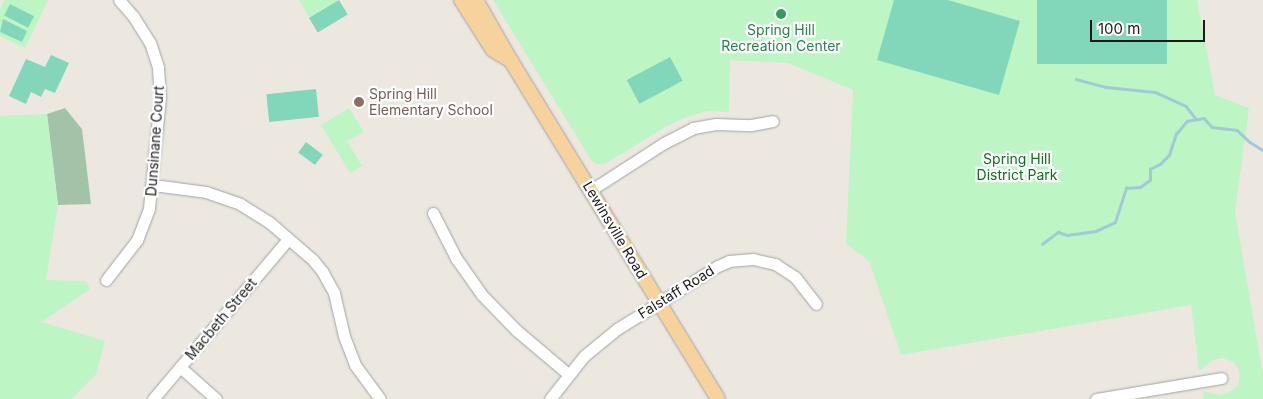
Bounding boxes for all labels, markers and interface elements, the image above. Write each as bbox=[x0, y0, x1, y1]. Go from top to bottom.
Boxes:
marker: Spring Hill Recreation Center bbox=[775, 8, 787, 20]
scale bar bbox=[1093, 10, 1208, 42]
text: 100 m bbox=[1098, 19, 1140, 38]
place label: Spring Hill Recreation Center bbox=[721, 22, 841, 54]
street label: Dunsinane Court bbox=[143, 85, 167, 197]
place label: Spring Hill Elementary School bbox=[369, 86, 493, 118]
marker: Spring Hill Elementary School bbox=[353, 96, 365, 108]
park label: Spring Hill District Park bbox=[977, 151, 1057, 184]
street label: Lewinsville Road bbox=[579, 178, 651, 282]
street label: Falstaff Road bbox=[635, 262, 717, 322]
street label: Macbeth Street bbox=[182, 275, 260, 363]

